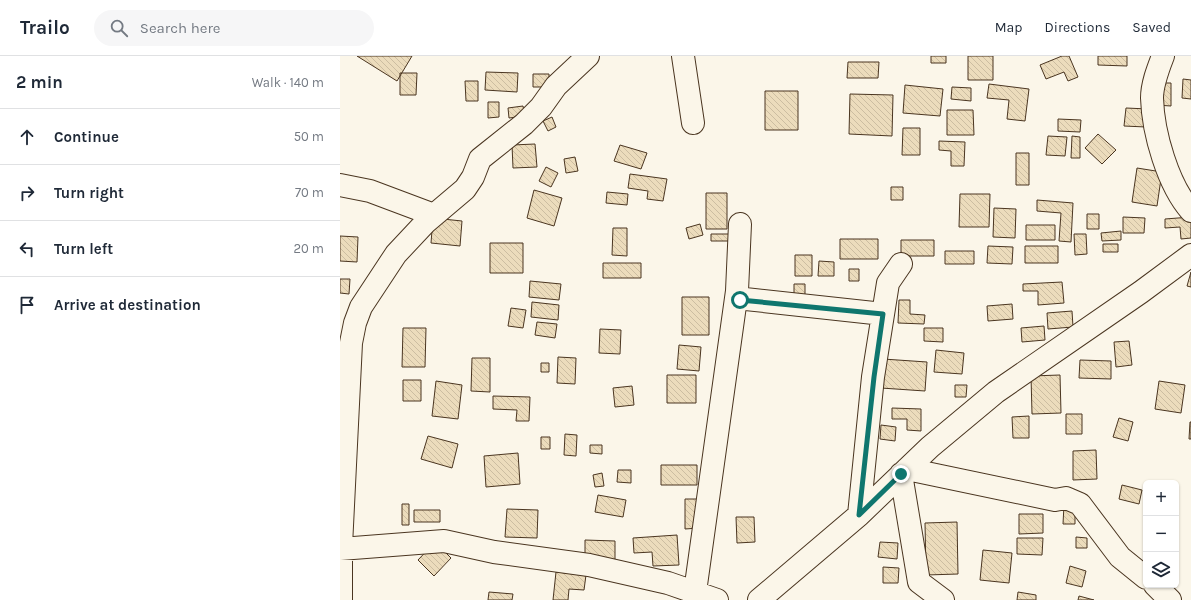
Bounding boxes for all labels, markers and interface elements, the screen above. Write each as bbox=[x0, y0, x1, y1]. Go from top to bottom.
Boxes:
search box bbox=[94, 10, 374, 46]
text: Trailo bbox=[20, 17, 70, 39]
icon: search bbox=[108, 17, 130, 39]
text: Search here bbox=[140, 19, 221, 37]
text: Map bbox=[995, 19, 1023, 36]
text: Directions bbox=[1045, 19, 1110, 36]
text: Saved bbox=[1132, 19, 1171, 36]
text: 2 min bbox=[16, 72, 63, 92]
text: Walk · 140 m bbox=[252, 75, 324, 90]
icon: ahead bbox=[16, 126, 38, 148]
text: Continue bbox=[54, 128, 119, 146]
text: 50 m bbox=[294, 129, 324, 144]
icon: right bbox=[16, 182, 38, 204]
text: Turn right bbox=[54, 184, 124, 202]
text: 70 m bbox=[295, 185, 324, 200]
icon: left bbox=[16, 238, 38, 260]
text: Turn left bbox=[54, 240, 113, 258]
text: 20 m bbox=[294, 241, 324, 256]
route start bbox=[731, 291, 749, 309]
icon: arrive bbox=[16, 294, 38, 316]
text: Arrive at destination bbox=[54, 296, 201, 314]
route end bbox=[892, 465, 910, 483]
map controls bbox=[1143, 480, 1179, 588]
button: + bbox=[1143, 480, 1179, 516]
button: − bbox=[1143, 516, 1179, 552]
button: layers bbox=[1143, 552, 1179, 588]

